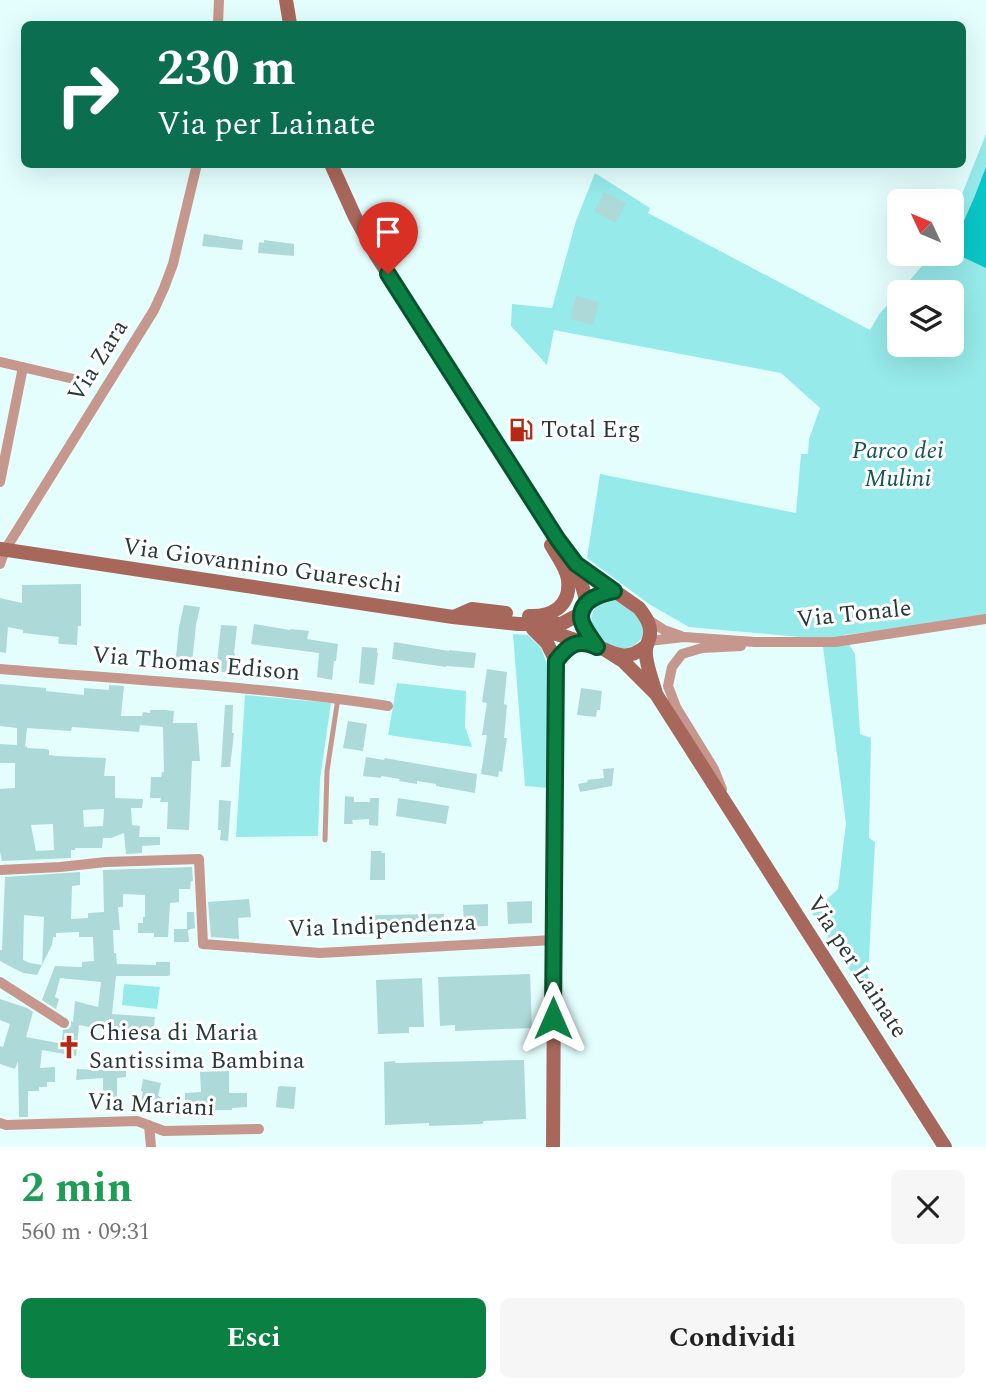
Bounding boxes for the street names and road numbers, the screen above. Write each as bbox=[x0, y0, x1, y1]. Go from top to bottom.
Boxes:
street label: Via Zara bbox=[58, 312, 138, 409]
street label: Via Giovannino Guareschi bbox=[120, 529, 404, 603]
street label: Via Tonale bbox=[795, 590, 913, 638]
street label: Via Thomas Edison bbox=[91, 637, 302, 691]
street label: Via per Lainate bbox=[797, 888, 917, 1046]
street label: Via Indipendenza bbox=[287, 905, 477, 947]
street label: Via Mariani bbox=[86, 1084, 216, 1126]

